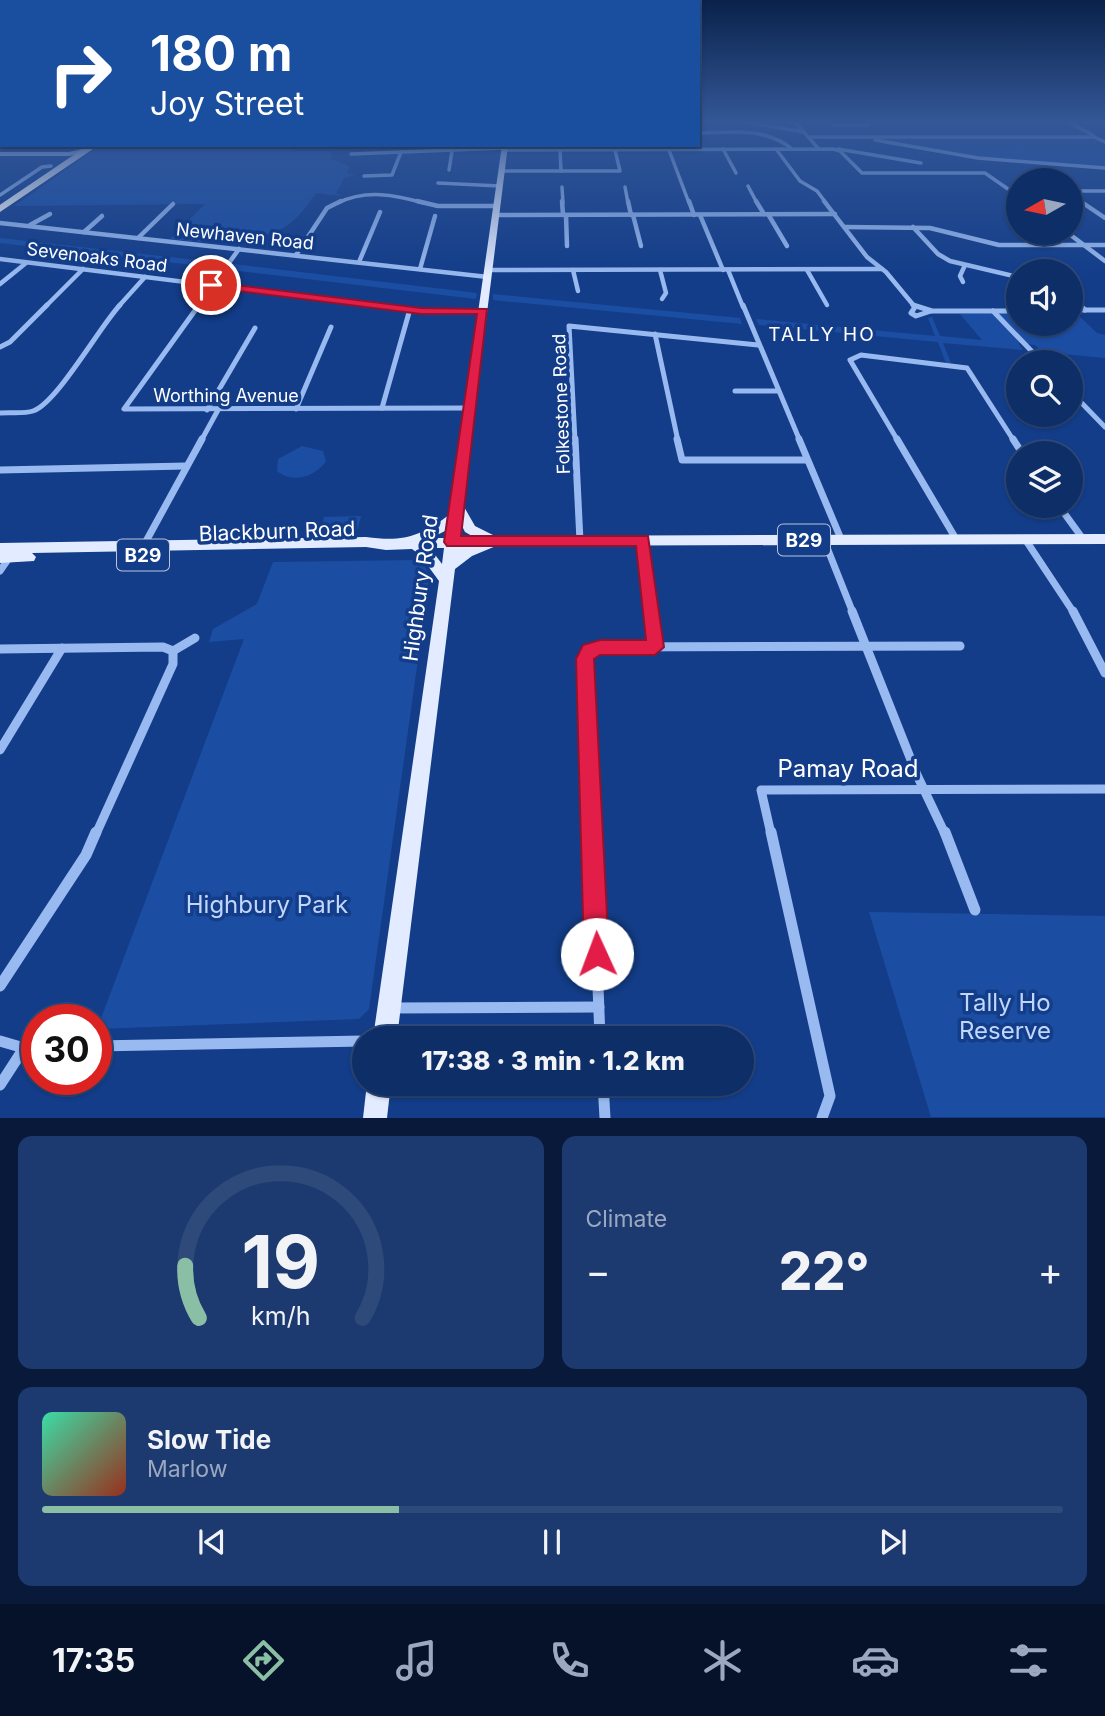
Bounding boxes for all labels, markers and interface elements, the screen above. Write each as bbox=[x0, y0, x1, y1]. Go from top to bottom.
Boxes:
text: 180 m bbox=[150, 24, 292, 83]
icon: right bbox=[35, 28, 126, 119]
text: Joy Street bbox=[150, 84, 304, 123]
north arrow bbox=[1006, 168, 1083, 245]
map controls bbox=[1006, 168, 1083, 518]
street label: Newhaven Road bbox=[175, 218, 315, 254]
street label: Sevenoaks Road bbox=[25, 238, 169, 276]
pin bbox=[181, 255, 241, 315]
button: sound bbox=[1006, 259, 1083, 336]
icon: arrive bbox=[192, 266, 230, 304]
district label: TALLY HO bbox=[768, 323, 876, 346]
street label: Folkestone Road bbox=[548, 333, 574, 475]
button: search bbox=[1006, 350, 1083, 427]
street label: Worthing Avenue bbox=[153, 385, 299, 406]
button: layers bbox=[1006, 441, 1083, 518]
street label: Highbury Road bbox=[397, 513, 443, 663]
street label: Blackburn Road bbox=[198, 516, 356, 546]
road number: B29 bbox=[778, 524, 830, 555]
road number: B29 bbox=[117, 540, 169, 570]
street label: Pamay Road bbox=[777, 754, 919, 783]
park label: Highbury Park bbox=[186, 890, 348, 919]
position arrow bbox=[560, 917, 634, 991]
park label: Tally Ho Reserve bbox=[959, 988, 1051, 1045]
speed limit sign: 30 bbox=[21, 1004, 112, 1095]
text: 17:38 · 3 min · 1.2 km bbox=[421, 1045, 685, 1076]
text: Climate bbox=[586, 1205, 667, 1233]
text: 19 bbox=[241, 1218, 320, 1307]
text: 22° bbox=[779, 1240, 869, 1303]
text: − bbox=[586, 1248, 611, 1294]
text: + bbox=[1038, 1248, 1063, 1294]
text: km/h bbox=[251, 1301, 310, 1331]
text: Slow Tide bbox=[147, 1424, 271, 1455]
text: Marlow bbox=[147, 1455, 227, 1483]
icon: previous bbox=[193, 1523, 231, 1561]
icon: pause bbox=[533, 1523, 571, 1561]
icon: next bbox=[874, 1523, 912, 1561]
icon: directions bbox=[239, 1636, 288, 1685]
icon: music bbox=[392, 1636, 441, 1685]
icon: phone bbox=[545, 1636, 594, 1685]
icon: climate bbox=[698, 1636, 747, 1685]
icon: car bbox=[851, 1636, 900, 1685]
icon: filters bbox=[1004, 1636, 1053, 1685]
text: 17:35 bbox=[52, 1641, 135, 1680]

